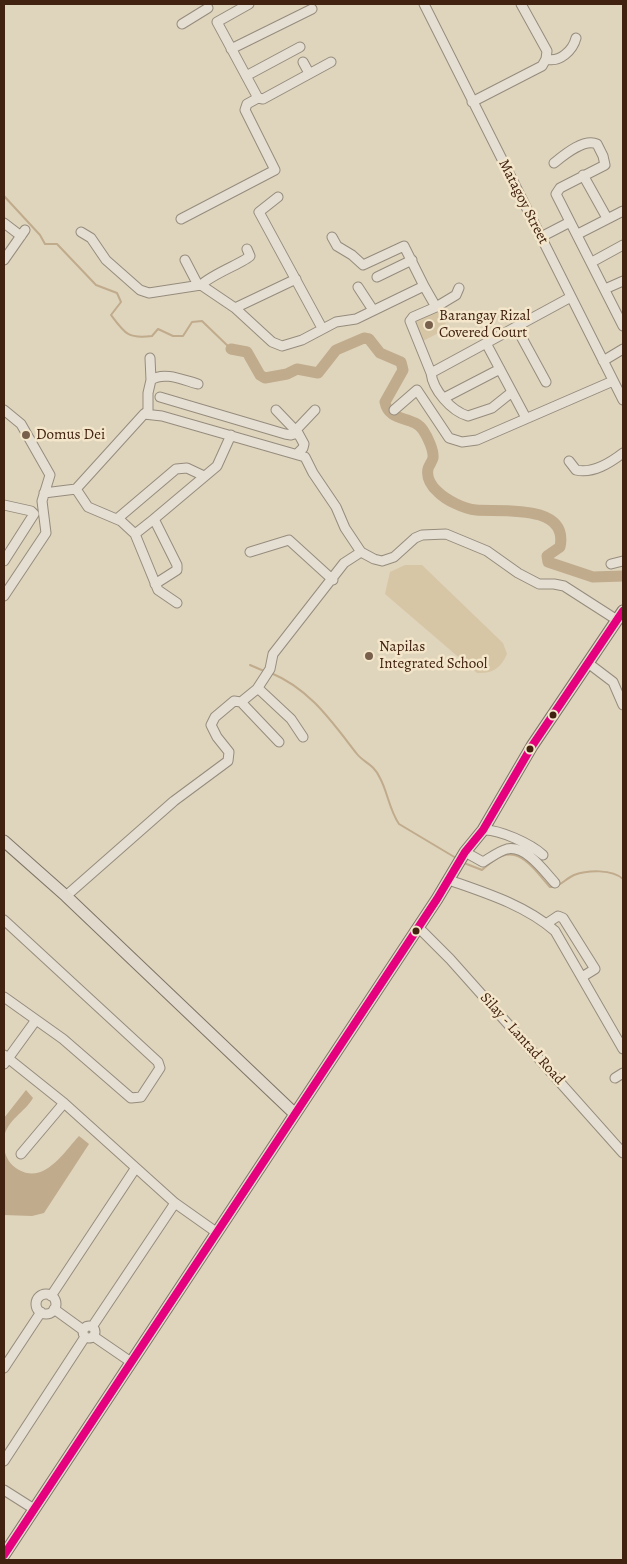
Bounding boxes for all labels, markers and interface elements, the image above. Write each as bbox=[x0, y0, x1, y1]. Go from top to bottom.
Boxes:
street label: Matagoy Street bbox=[494, 157, 552, 247]
place label: Barangay Rizal Covered Court bbox=[439, 307, 530, 342]
marker: Barangay Rizal Covered Court bbox=[423, 319, 435, 331]
place label: Domus Dei bbox=[36, 426, 105, 444]
marker: Domus Dei bbox=[20, 429, 32, 441]
place label: Napilas Integrated School bbox=[379, 638, 487, 673]
marker: Napilas Integrated School bbox=[363, 650, 375, 662]
unlabelled marker bbox=[548, 710, 558, 720]
unlabelled marker bbox=[525, 744, 535, 754]
unlabelled marker bbox=[411, 926, 421, 936]
street label: Silay - Lantad Road bbox=[476, 989, 568, 1089]

